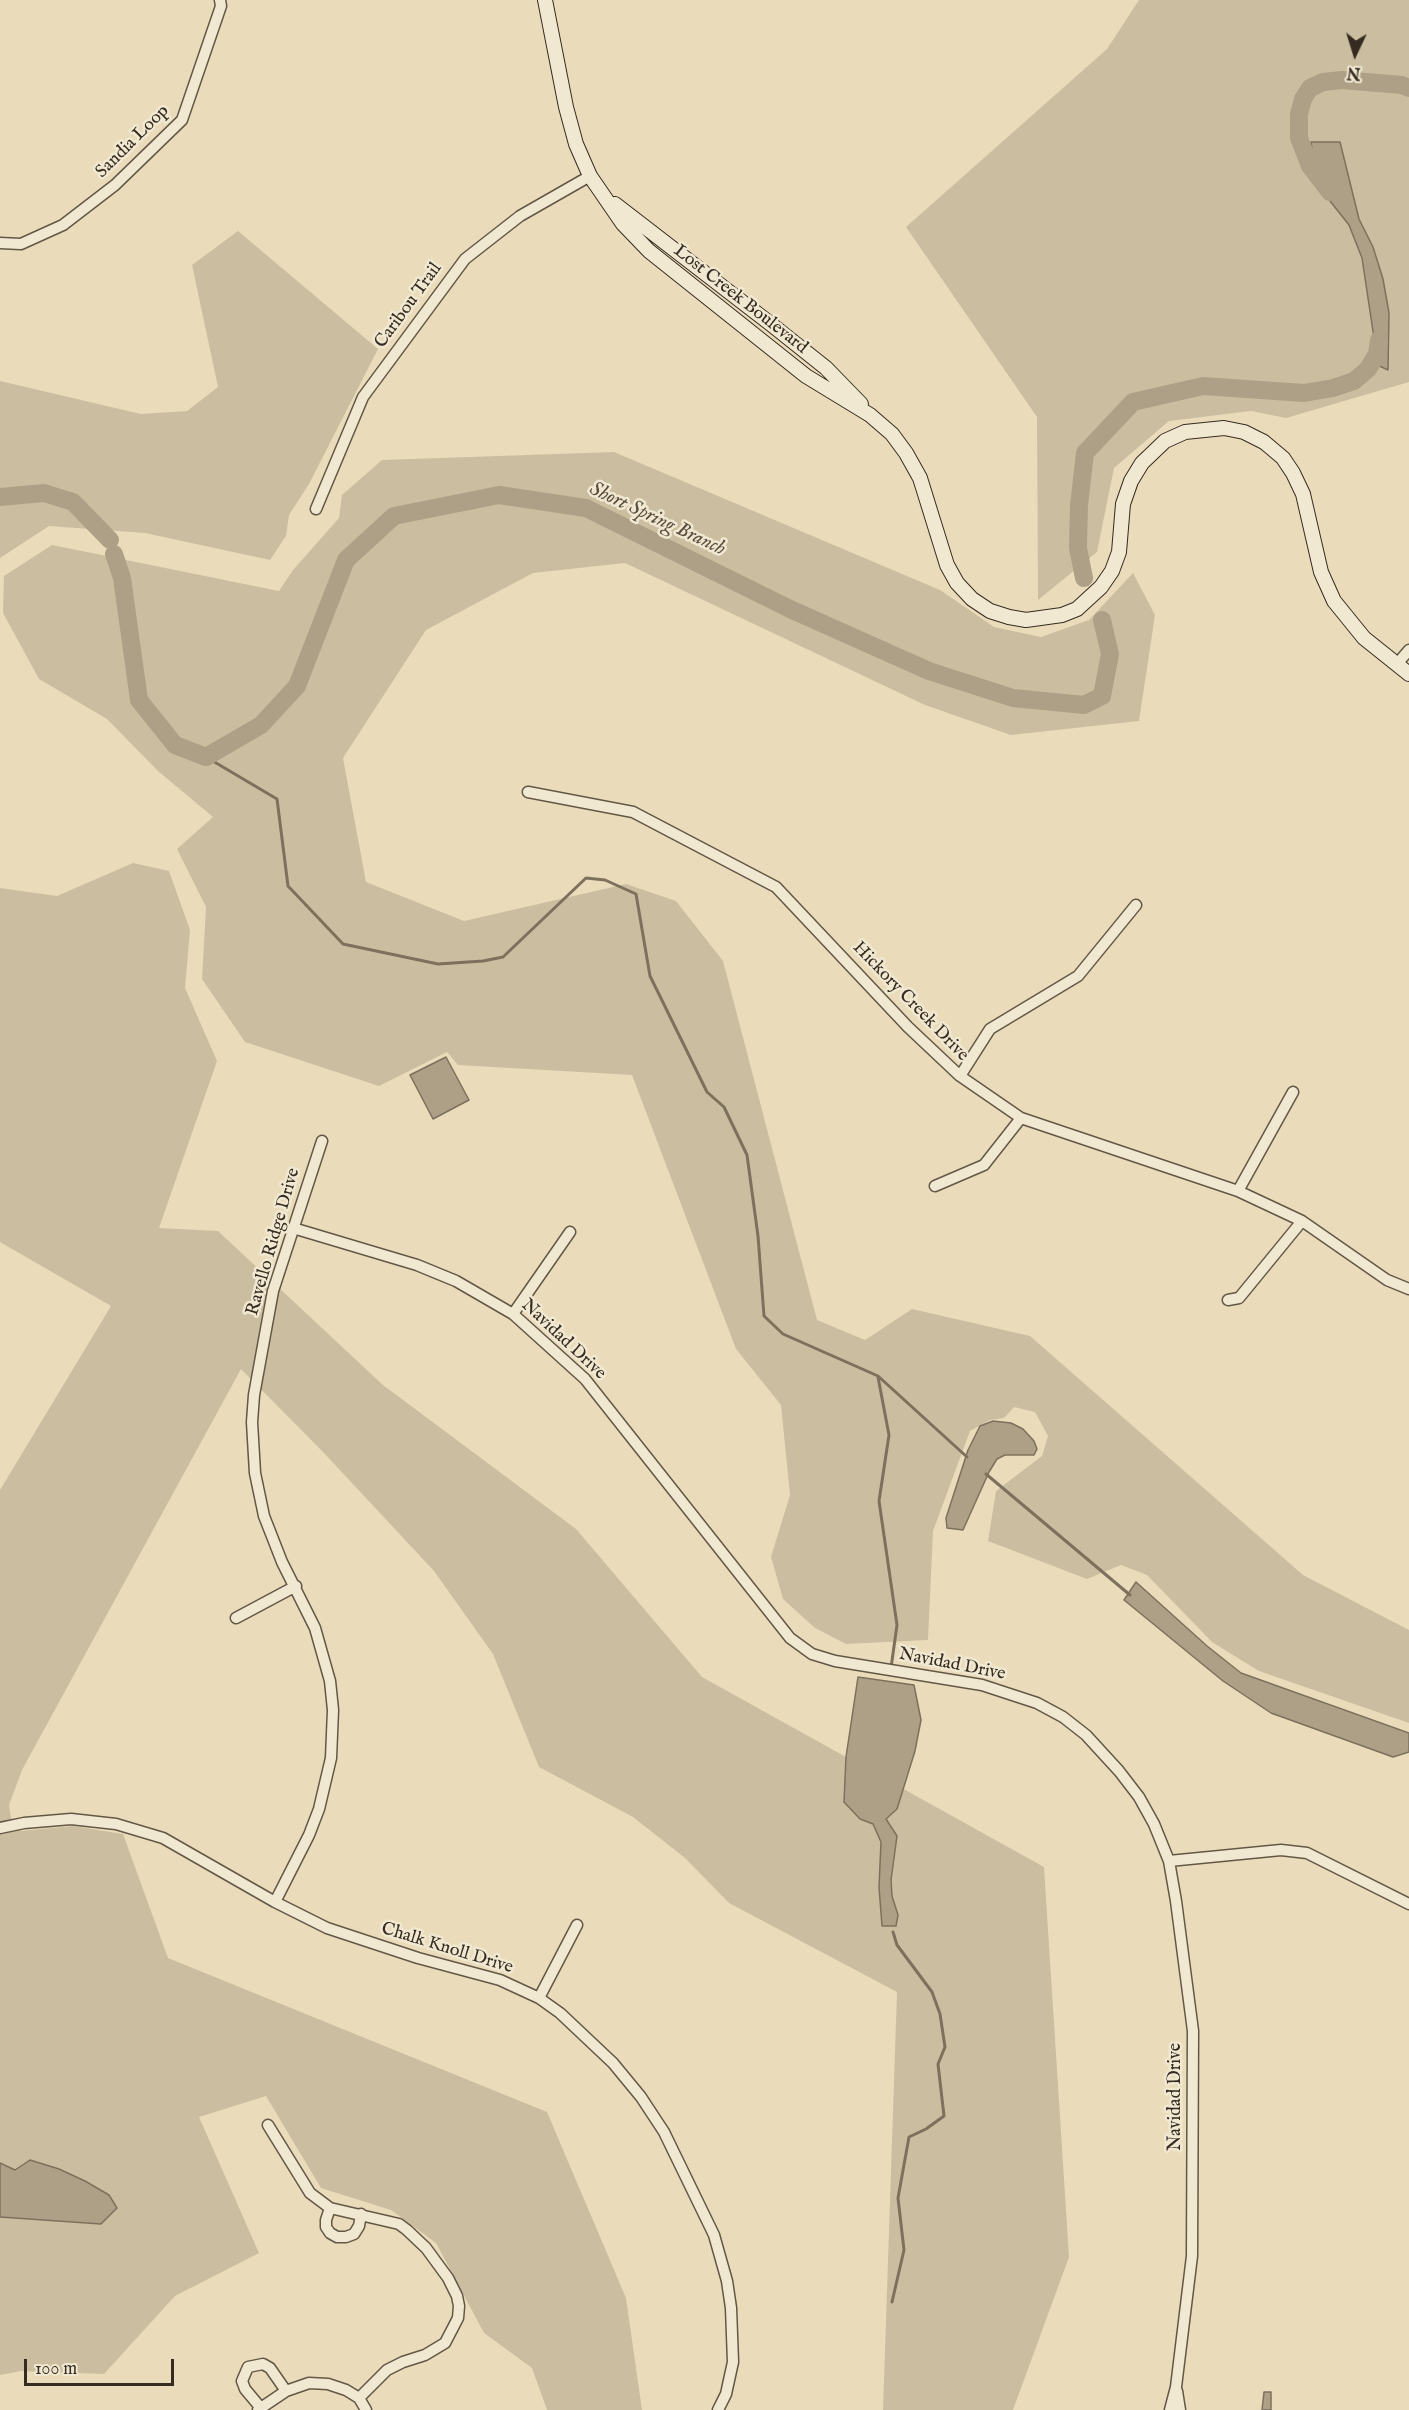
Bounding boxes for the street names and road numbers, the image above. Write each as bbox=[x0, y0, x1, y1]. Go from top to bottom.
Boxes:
street label: Sandia Loop bbox=[92, 101, 174, 183]
street label: Lost Creek Boulevard bbox=[669, 241, 811, 359]
street label: Caribou Trail bbox=[371, 259, 447, 353]
street label: Hickory Creek Drive bbox=[847, 938, 973, 1066]
street label: Ravello Ridge Drive bbox=[243, 1166, 305, 1318]
street label: Navidad Drive bbox=[516, 1295, 610, 1385]
street label: Navidad Drive bbox=[897, 1644, 1007, 1686]
street label: Chalk Knoll Drive bbox=[378, 1919, 516, 1979]
street label: Navidad Drive bbox=[1165, 2043, 1187, 2151]

